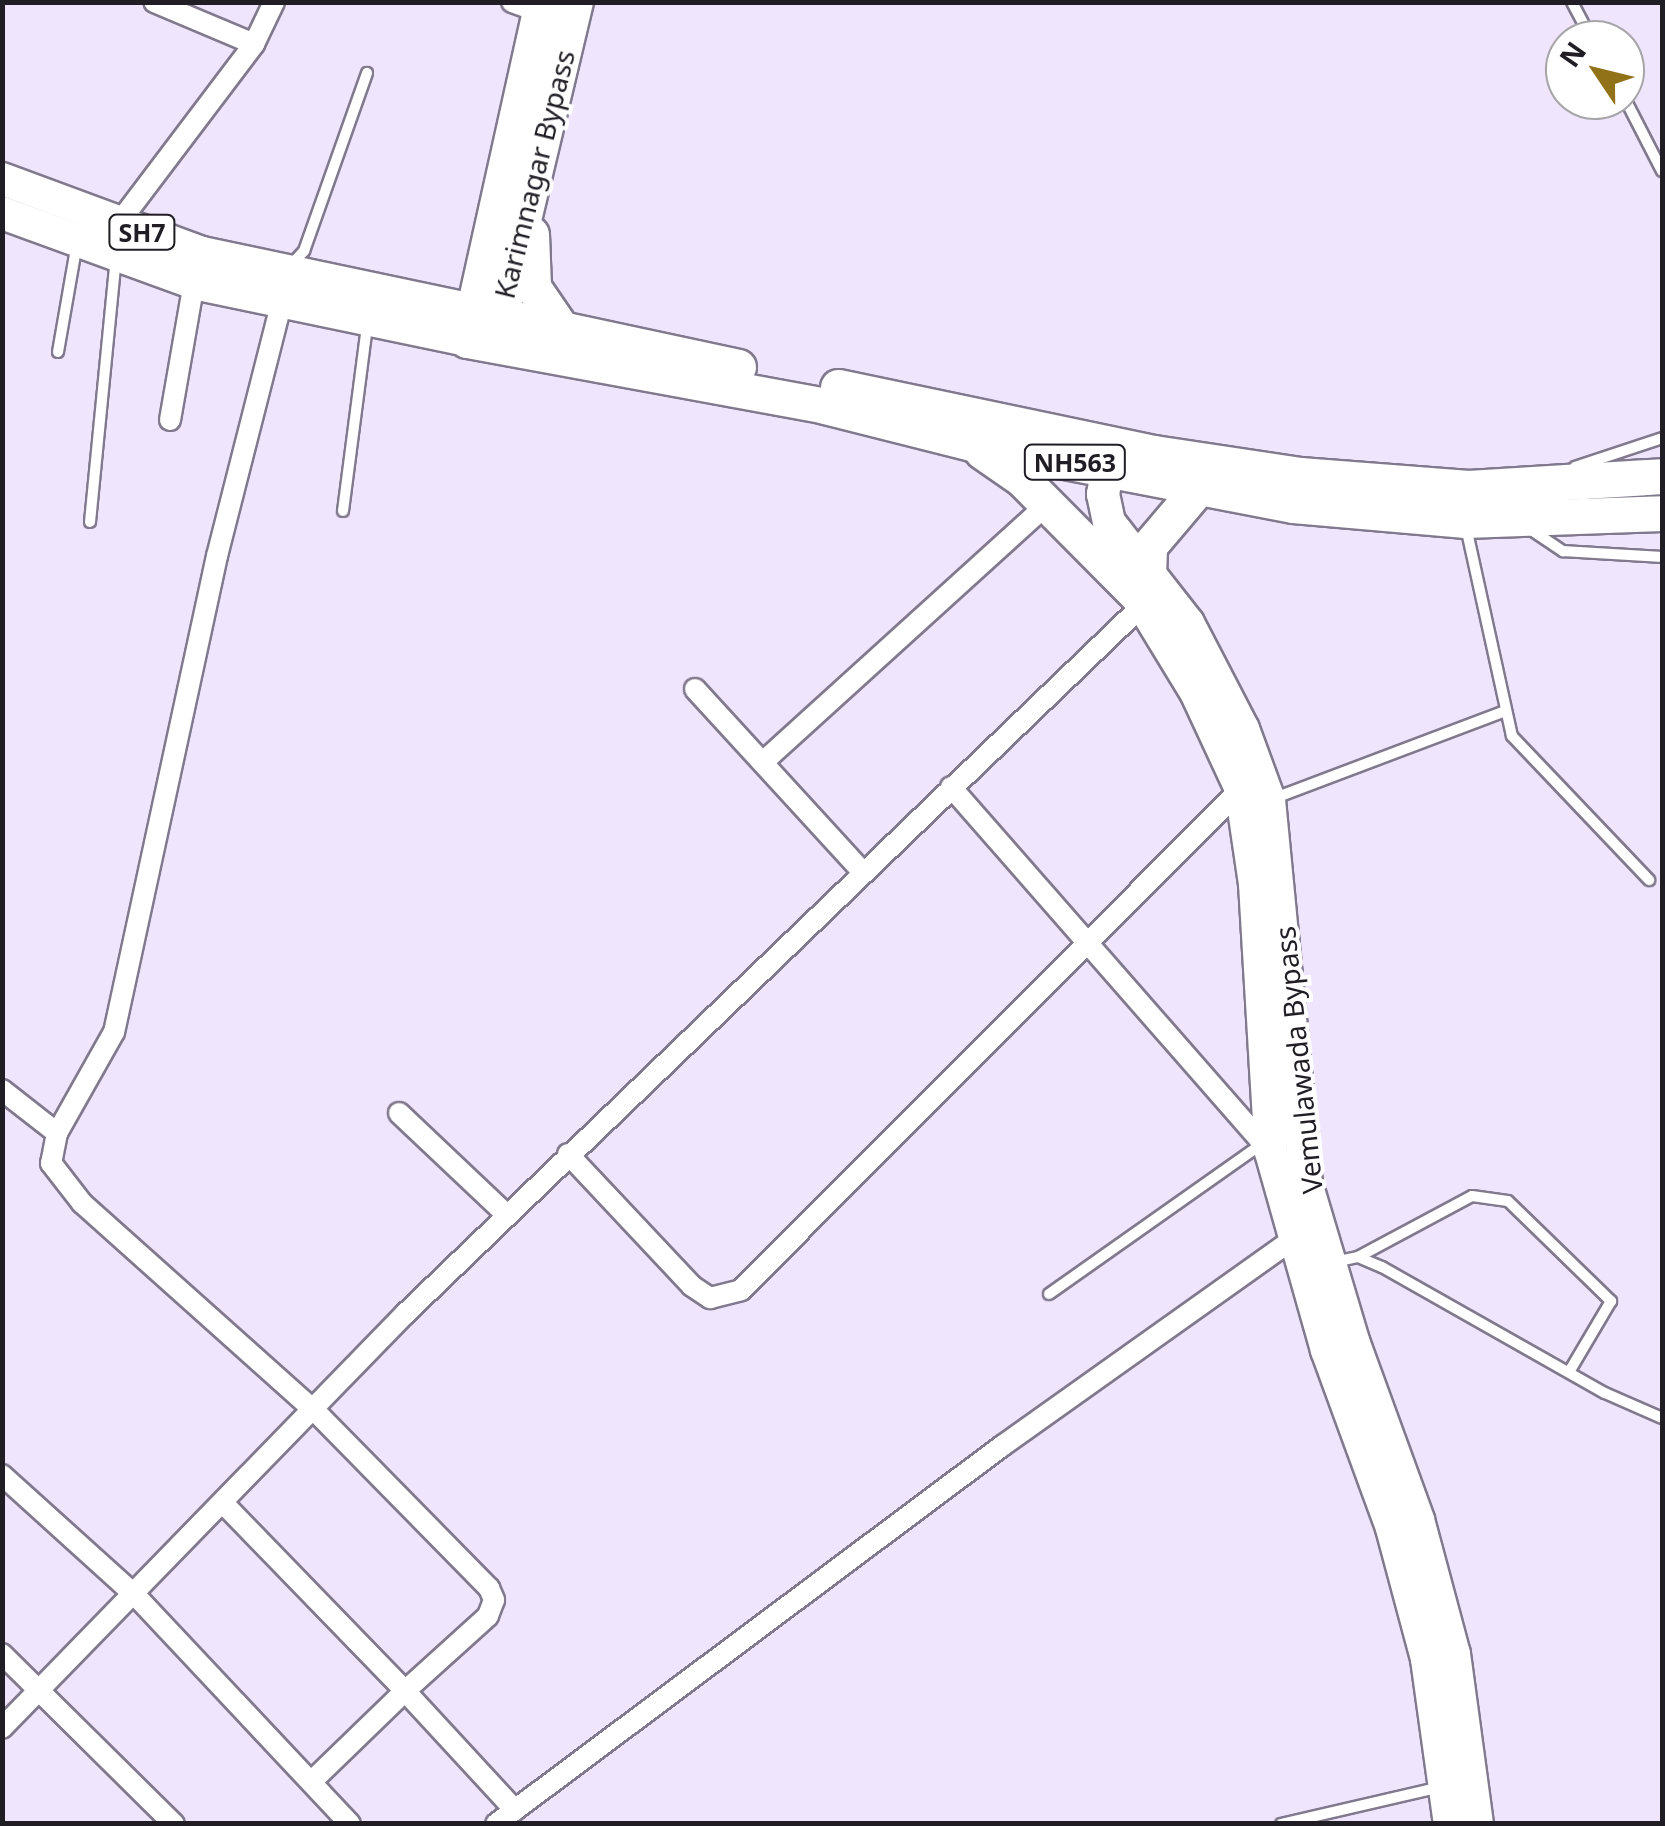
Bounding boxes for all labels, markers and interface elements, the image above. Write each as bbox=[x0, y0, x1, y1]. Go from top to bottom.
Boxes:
north arrow bbox=[1545, 20, 1645, 120]
text: N bbox=[1550, 34, 1594, 74]
street label: Karimnagar Bypass bbox=[487, 46, 581, 302]
road number: SH7 bbox=[107, 212, 177, 252]
road number: NH563 bbox=[1022, 442, 1128, 482]
street label: Vemulawada Bypass bbox=[1267, 925, 1329, 1195]

